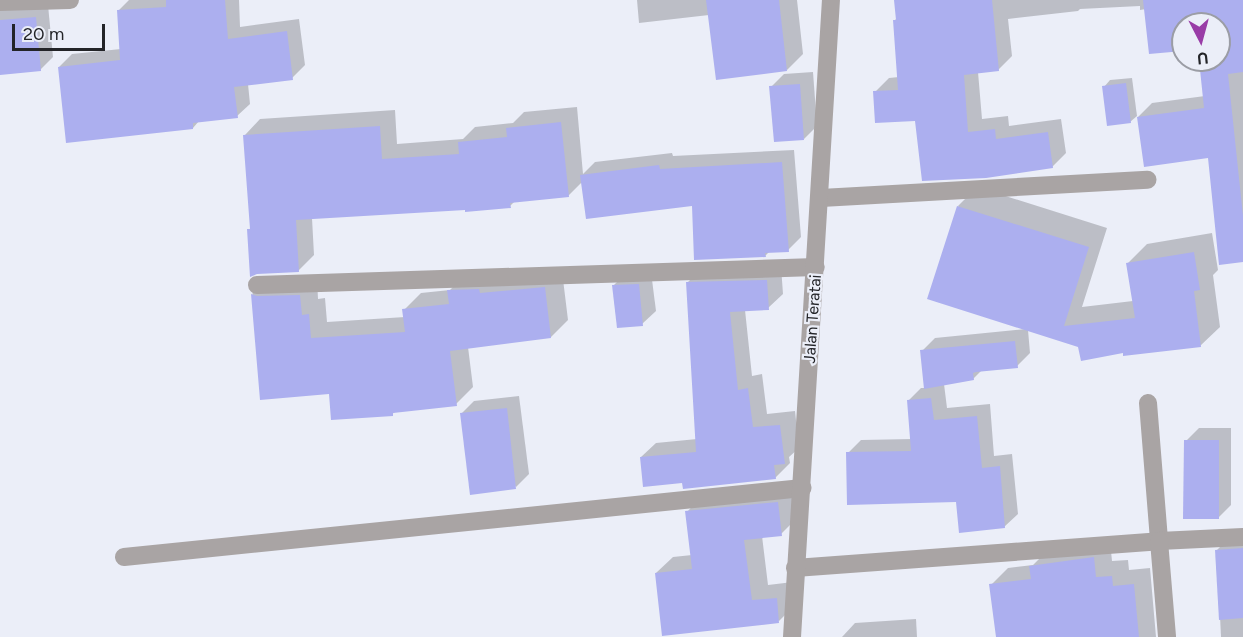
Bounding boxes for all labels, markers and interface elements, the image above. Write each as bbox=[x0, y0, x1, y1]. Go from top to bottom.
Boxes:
scale bar bbox=[15, 12, 108, 50]
north arrow bbox=[1171, 12, 1231, 72]
text: 20 m bbox=[23, 23, 64, 45]
text: U bbox=[1196, 48, 1209, 68]
street label: Jalan Teratai bbox=[800, 274, 826, 364]

